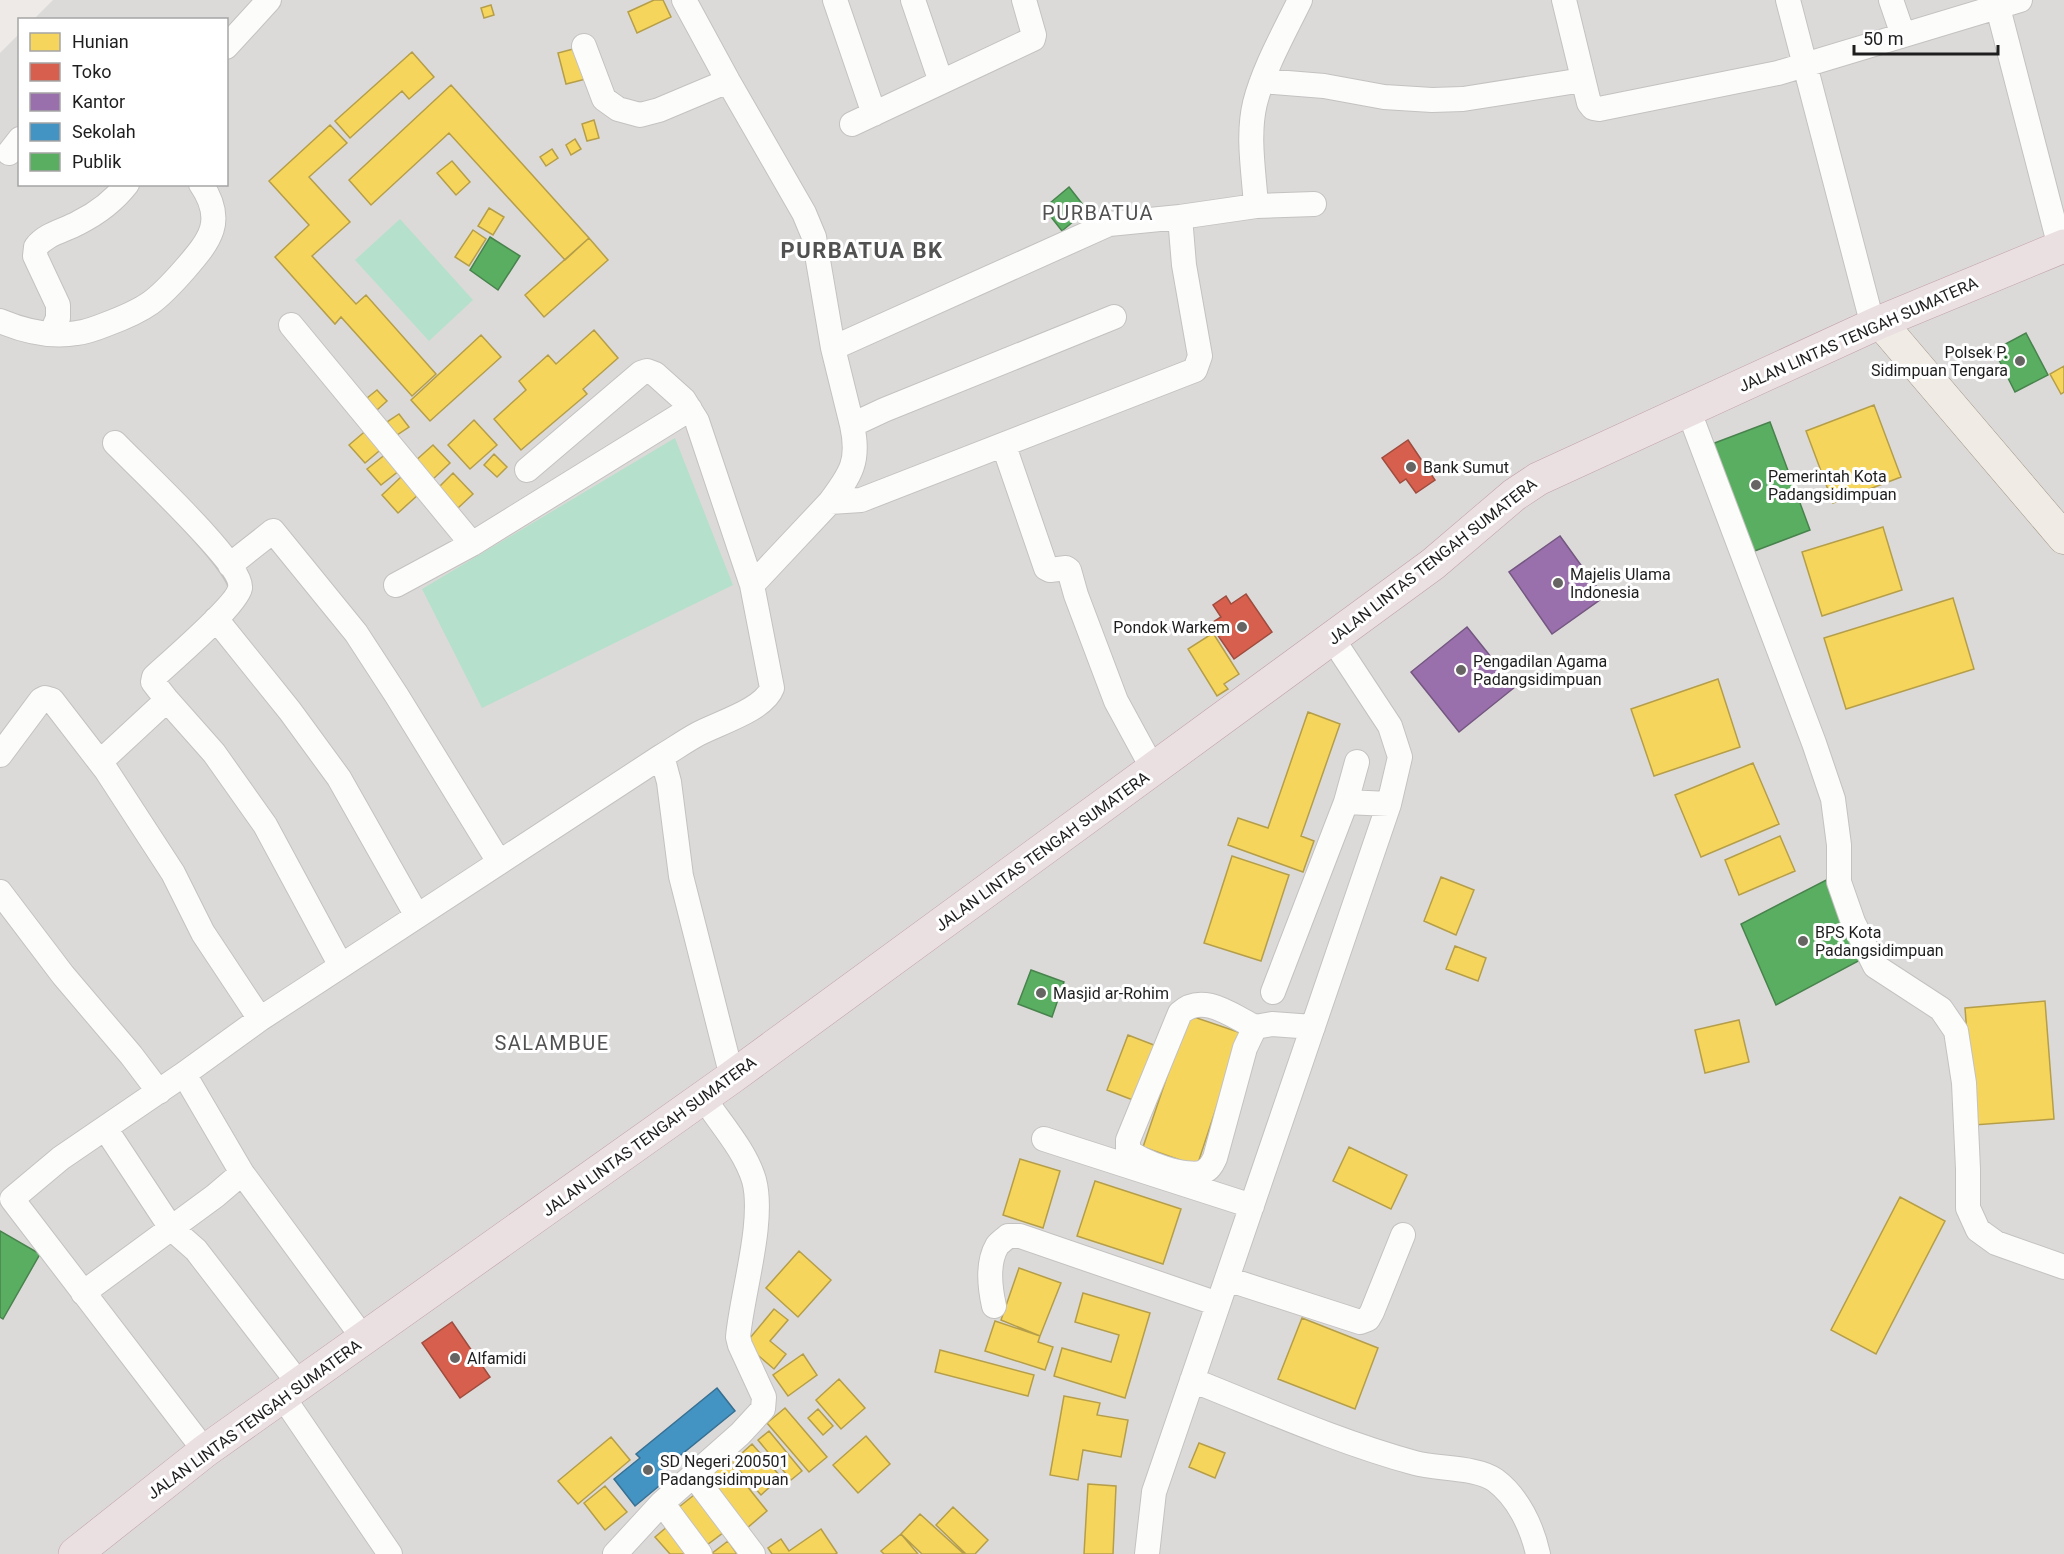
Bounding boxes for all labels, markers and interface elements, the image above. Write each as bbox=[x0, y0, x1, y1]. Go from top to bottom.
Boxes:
legend bbox=[18, 18, 228, 186]
scale bar bbox=[1854, 18, 1998, 56]
text: 50 m bbox=[1863, 28, 1903, 49]
text: Hunian bbox=[72, 31, 129, 52]
text: Toko bbox=[72, 61, 112, 82]
text: Kantor bbox=[72, 91, 125, 112]
text: Sekolah bbox=[72, 121, 136, 142]
text: Publik bbox=[72, 151, 122, 172]
district label: PURBATUA bbox=[1042, 201, 1154, 225]
district label: PURBATUA BK bbox=[781, 238, 943, 263]
street label: JALAN LINTAS TENGAH SUMATERA bbox=[1736, 273, 1981, 396]
place label: Polsek P. Sidimpuan Tengara bbox=[1871, 343, 2008, 380]
marker: Polsek P. Sidimpuan Tengara bbox=[2013, 354, 2027, 368]
place label: Bank Sumut bbox=[1423, 458, 1509, 477]
marker: Bank Sumut bbox=[1404, 460, 1418, 474]
place label: Pemerintah Kota Padangsidimpuan bbox=[1768, 467, 1897, 504]
street label: JALAN LINTAS TENGAH SUMATERA bbox=[1324, 474, 1541, 649]
marker: Pemerintah Kota Padangsidimpuan bbox=[1749, 478, 1763, 492]
place label: Majelis Ulama Indonesia bbox=[1570, 565, 1671, 602]
marker: Majelis Ulama Indonesia bbox=[1551, 576, 1565, 590]
place label: Pondok Warkem bbox=[1113, 618, 1230, 637]
marker: Pondok Warkem bbox=[1235, 620, 1249, 634]
place label: Pengadilan Agama Padangsidimpuan bbox=[1473, 652, 1607, 689]
marker: Pengadilan Agama Padangsidimpuan bbox=[1454, 663, 1468, 677]
street label: JALAN LINTAS TENGAH SUMATERA bbox=[932, 767, 1153, 935]
place label: BPS Kota Padangsidimpuan bbox=[1815, 923, 1944, 960]
marker: BPS Kota Padangsidimpuan bbox=[1796, 934, 1810, 948]
place label: Masjid ar-Rohim bbox=[1053, 984, 1169, 1003]
marker: Masjid ar-Rohim bbox=[1034, 986, 1048, 1000]
district label: SALAMBUE bbox=[494, 1031, 610, 1055]
street label: JALAN LINTAS TENGAH SUMATERA bbox=[539, 1052, 760, 1220]
street label: JALAN LINTAS TENGAH SUMATERA bbox=[144, 1335, 365, 1503]
place label: Alfamidi bbox=[467, 1349, 526, 1368]
marker: Alfamidi bbox=[448, 1351, 462, 1365]
place label: SD Negeri 200501 Padangsidimpuan bbox=[660, 1452, 789, 1489]
marker: SD Negeri 200501 Padangsidimpuan bbox=[641, 1463, 655, 1477]

